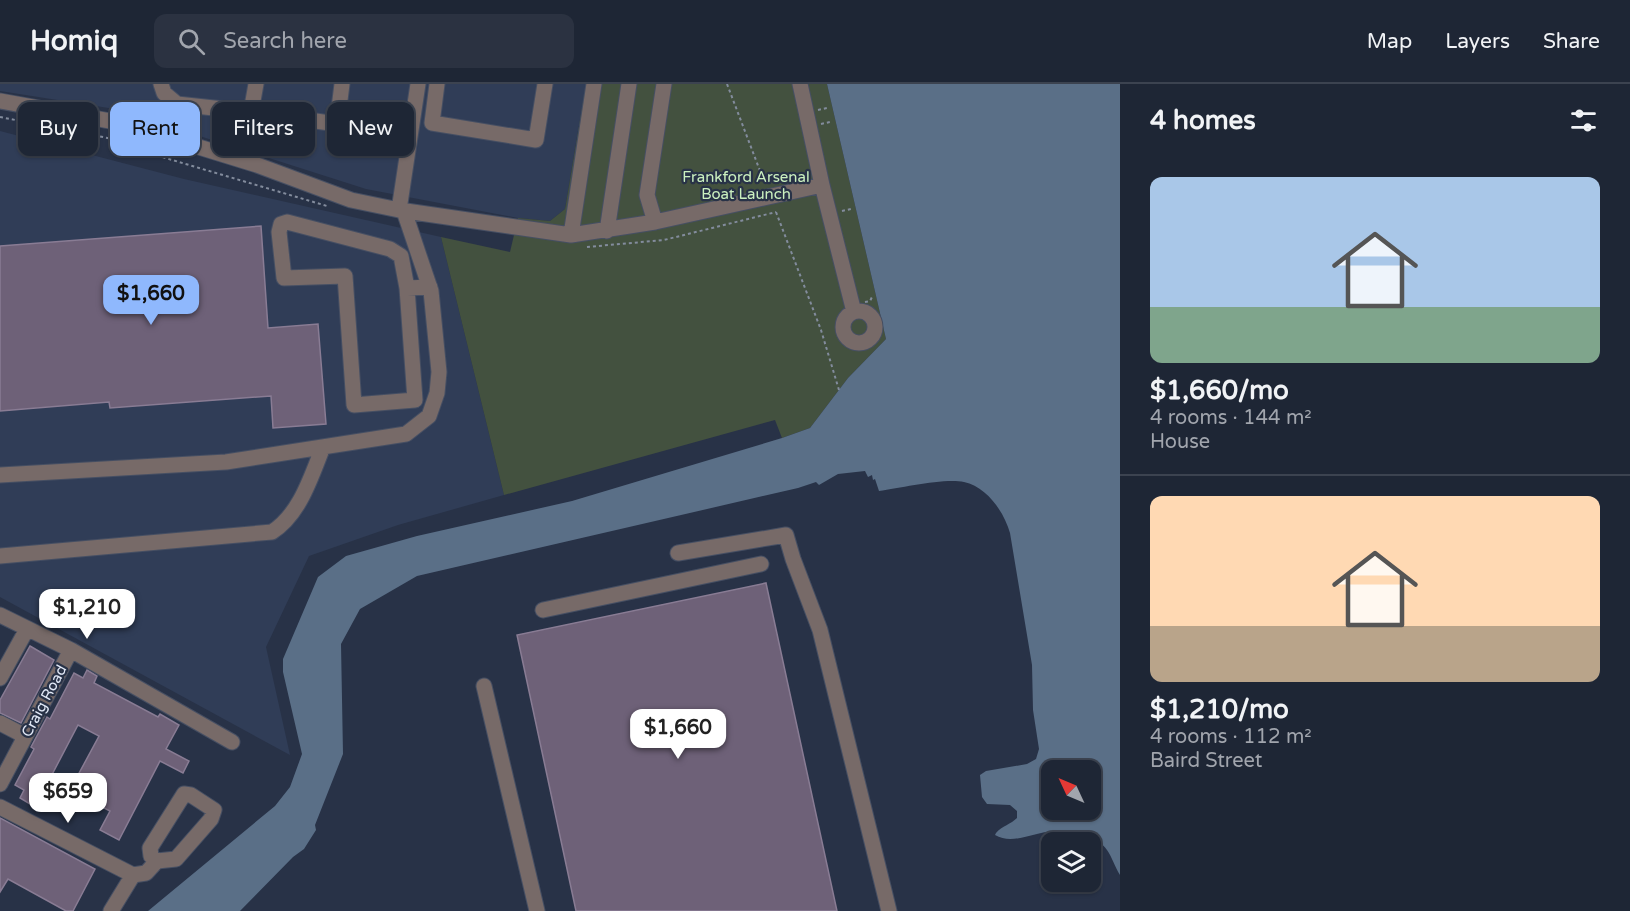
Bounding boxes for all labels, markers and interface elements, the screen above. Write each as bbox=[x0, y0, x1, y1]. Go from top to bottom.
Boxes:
search box bbox=[154, 14, 574, 68]
text: Homiq bbox=[30, 24, 118, 58]
icon: search bbox=[175, 25, 208, 58]
text: Search here bbox=[223, 28, 347, 54]
text: Map bbox=[1367, 29, 1412, 54]
text: Layers bbox=[1445, 29, 1510, 54]
text: Share bbox=[1543, 29, 1600, 54]
chip: Buy bbox=[18, 102, 98, 156]
chip: Rent bbox=[110, 102, 200, 156]
chip: Filters bbox=[212, 102, 315, 156]
chip: New bbox=[327, 102, 414, 156]
icon: filters bbox=[1567, 104, 1600, 137]
text: 4 homes bbox=[1150, 105, 1256, 136]
park label: Frankford Arsenal Boat Launch bbox=[682, 168, 810, 203]
icon: home bbox=[1321, 216, 1429, 324]
pin: $1,660 bbox=[102, 275, 200, 326]
text: $1,660 bbox=[117, 282, 185, 306]
text: $1,660/mo bbox=[1150, 375, 1289, 406]
text: 4 rooms · 144 m² bbox=[1150, 406, 1312, 430]
text: House bbox=[1150, 430, 1210, 454]
icon: home bbox=[1321, 535, 1429, 643]
pin: $1,210 bbox=[38, 589, 136, 640]
text: $1,210 bbox=[53, 596, 121, 620]
street label: Craig Road bbox=[17, 662, 71, 740]
text: $1,210/mo bbox=[1150, 694, 1289, 725]
pin: $1,660 bbox=[629, 709, 727, 760]
text: $1,660 bbox=[644, 716, 712, 740]
text: 4 rooms · 112 m² bbox=[1150, 725, 1312, 749]
text: Baird Street bbox=[1150, 749, 1262, 773]
north arrow bbox=[1041, 760, 1101, 820]
map controls bbox=[1041, 760, 1101, 892]
pin: $659 bbox=[32, 773, 104, 824]
text: $659 bbox=[43, 780, 93, 804]
button: layers bbox=[1041, 832, 1101, 892]

